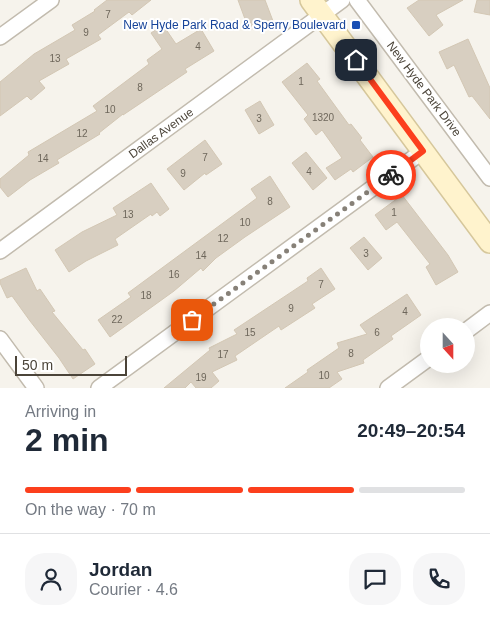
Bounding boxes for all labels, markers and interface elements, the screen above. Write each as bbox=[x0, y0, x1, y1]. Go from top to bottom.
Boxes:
house number: 7 bbox=[105, 9, 111, 20]
place label: New Hyde Park Road & Sperry Boulevard bbox=[123, 18, 346, 32]
marker: New Hyde Park Road & Sperry Boulevard bbox=[350, 19, 362, 31]
house number: 9 bbox=[83, 27, 89, 38]
pin bbox=[335, 39, 377, 81]
street label: New Hyde Park Drive bbox=[384, 39, 464, 139]
house number: 4 bbox=[195, 41, 201, 52]
icon: home bbox=[342, 46, 370, 74]
house number: 13 bbox=[49, 53, 61, 64]
house number: 1 bbox=[298, 76, 304, 87]
house number: 8 bbox=[137, 82, 143, 93]
house number: 10 bbox=[104, 104, 116, 115]
street label: Dallas Avenue bbox=[126, 105, 196, 161]
house number: 1320 bbox=[312, 112, 335, 123]
house number: 3 bbox=[256, 113, 262, 124]
house number: 12 bbox=[76, 128, 88, 139]
courier bbox=[366, 150, 416, 200]
house number: 7 bbox=[202, 152, 208, 163]
house number: 14 bbox=[37, 153, 49, 164]
icon: bike bbox=[377, 161, 405, 189]
house number: 4 bbox=[306, 166, 312, 177]
house number: 9 bbox=[180, 168, 186, 179]
house number: 8 bbox=[267, 196, 273, 207]
house number: 1 bbox=[391, 207, 397, 218]
house number: 13 bbox=[122, 209, 134, 220]
house number: 10 bbox=[239, 217, 251, 228]
house number: 12 bbox=[217, 233, 229, 244]
house number: 3 bbox=[363, 248, 369, 259]
house number: 14 bbox=[195, 250, 207, 261]
house number: 16 bbox=[168, 269, 180, 280]
house number: 7 bbox=[318, 279, 324, 290]
house number: 18 bbox=[140, 290, 152, 301]
pin bbox=[171, 299, 213, 341]
house number: 9 bbox=[288, 303, 294, 314]
icon: bag bbox=[178, 306, 206, 334]
house number: 4 bbox=[402, 306, 408, 317]
house number: 22 bbox=[111, 314, 123, 325]
north arrow bbox=[420, 318, 475, 372]
map controls bbox=[420, 318, 475, 373]
house number: 15 bbox=[244, 327, 256, 338]
house number: 6 bbox=[374, 327, 380, 338]
house number: 8 bbox=[348, 348, 354, 359]
house number: 17 bbox=[217, 349, 229, 360]
scale bar bbox=[15, 353, 128, 376]
text: 50 m bbox=[22, 357, 53, 373]
house number: 10 bbox=[318, 370, 330, 381]
house number: 19 bbox=[195, 372, 207, 383]
text: Arriving in bbox=[25, 403, 96, 420]
text: 20:49–20:54 bbox=[357, 420, 465, 441]
text: 2 min bbox=[25, 422, 109, 458]
text: On the way · 70 m bbox=[25, 501, 156, 518]
button: person bbox=[25, 553, 77, 605]
button: chat bbox=[349, 553, 401, 605]
button: phone bbox=[413, 553, 465, 605]
text: Jordan bbox=[89, 559, 152, 580]
text: Courier · 4.6 bbox=[89, 581, 178, 598]

